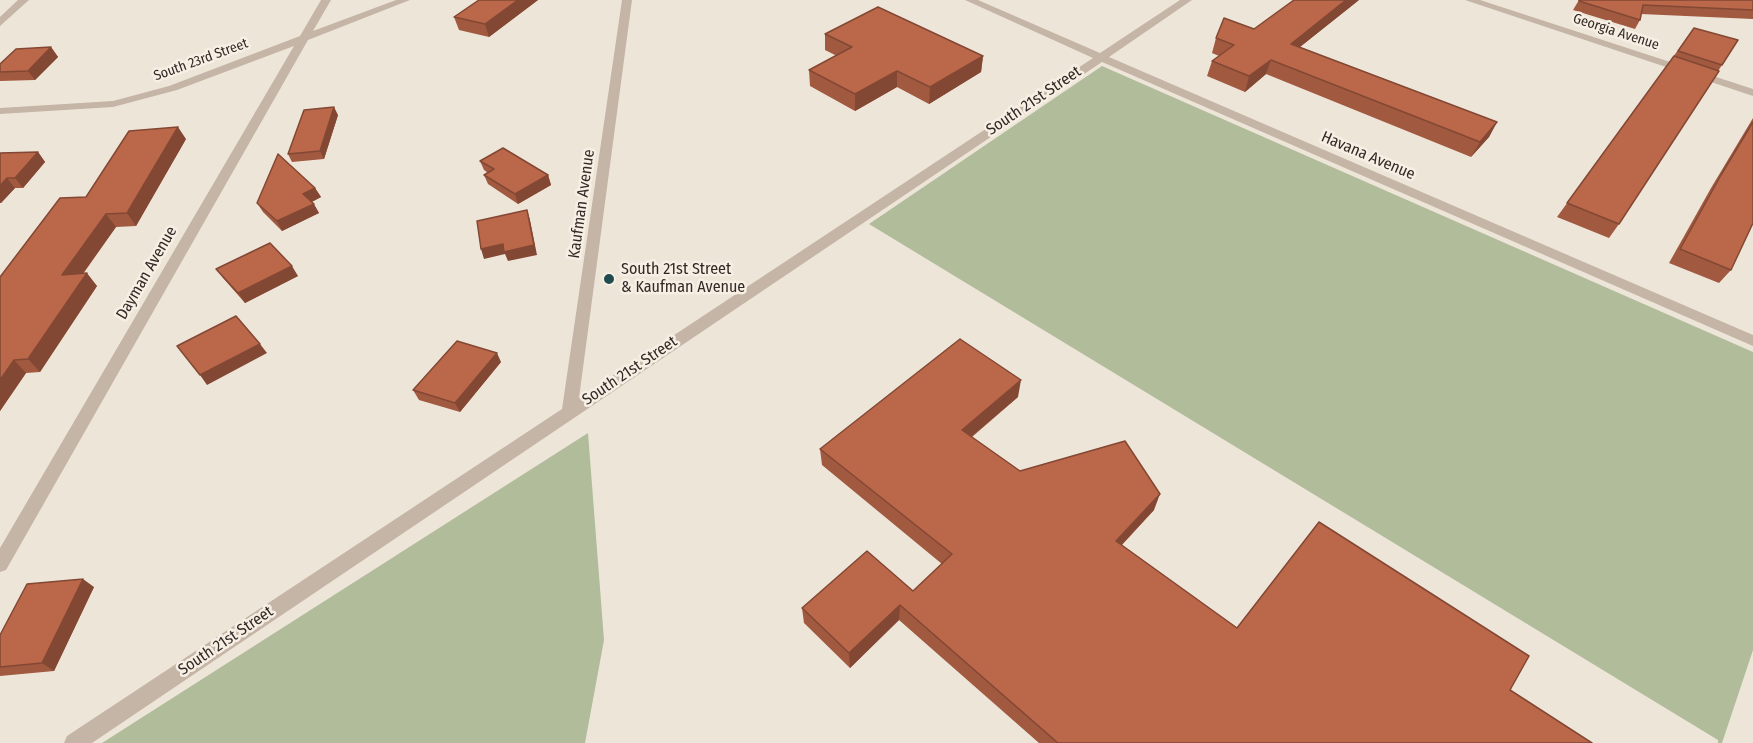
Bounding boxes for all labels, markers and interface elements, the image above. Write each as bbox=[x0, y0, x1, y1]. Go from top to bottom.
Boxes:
street label: Georgia Avenue bbox=[1571, 10, 1661, 54]
street label: South 23rd Street bbox=[152, 35, 250, 85]
street label: South 21st Street bbox=[983, 62, 1085, 140]
street label: Havana Avenue bbox=[1318, 128, 1418, 184]
street label: Kaufman Avenue bbox=[565, 148, 599, 260]
street label: Dayman Avenue bbox=[113, 223, 181, 323]
place label: South 21st Street & Kaufman Avenue bbox=[621, 260, 745, 298]
marker: South 21st Street & Kaufman Avenue bbox=[602, 272, 616, 286]
street label: South 21st Street bbox=[579, 332, 681, 410]
street label: South 21st Street bbox=[175, 602, 277, 680]

